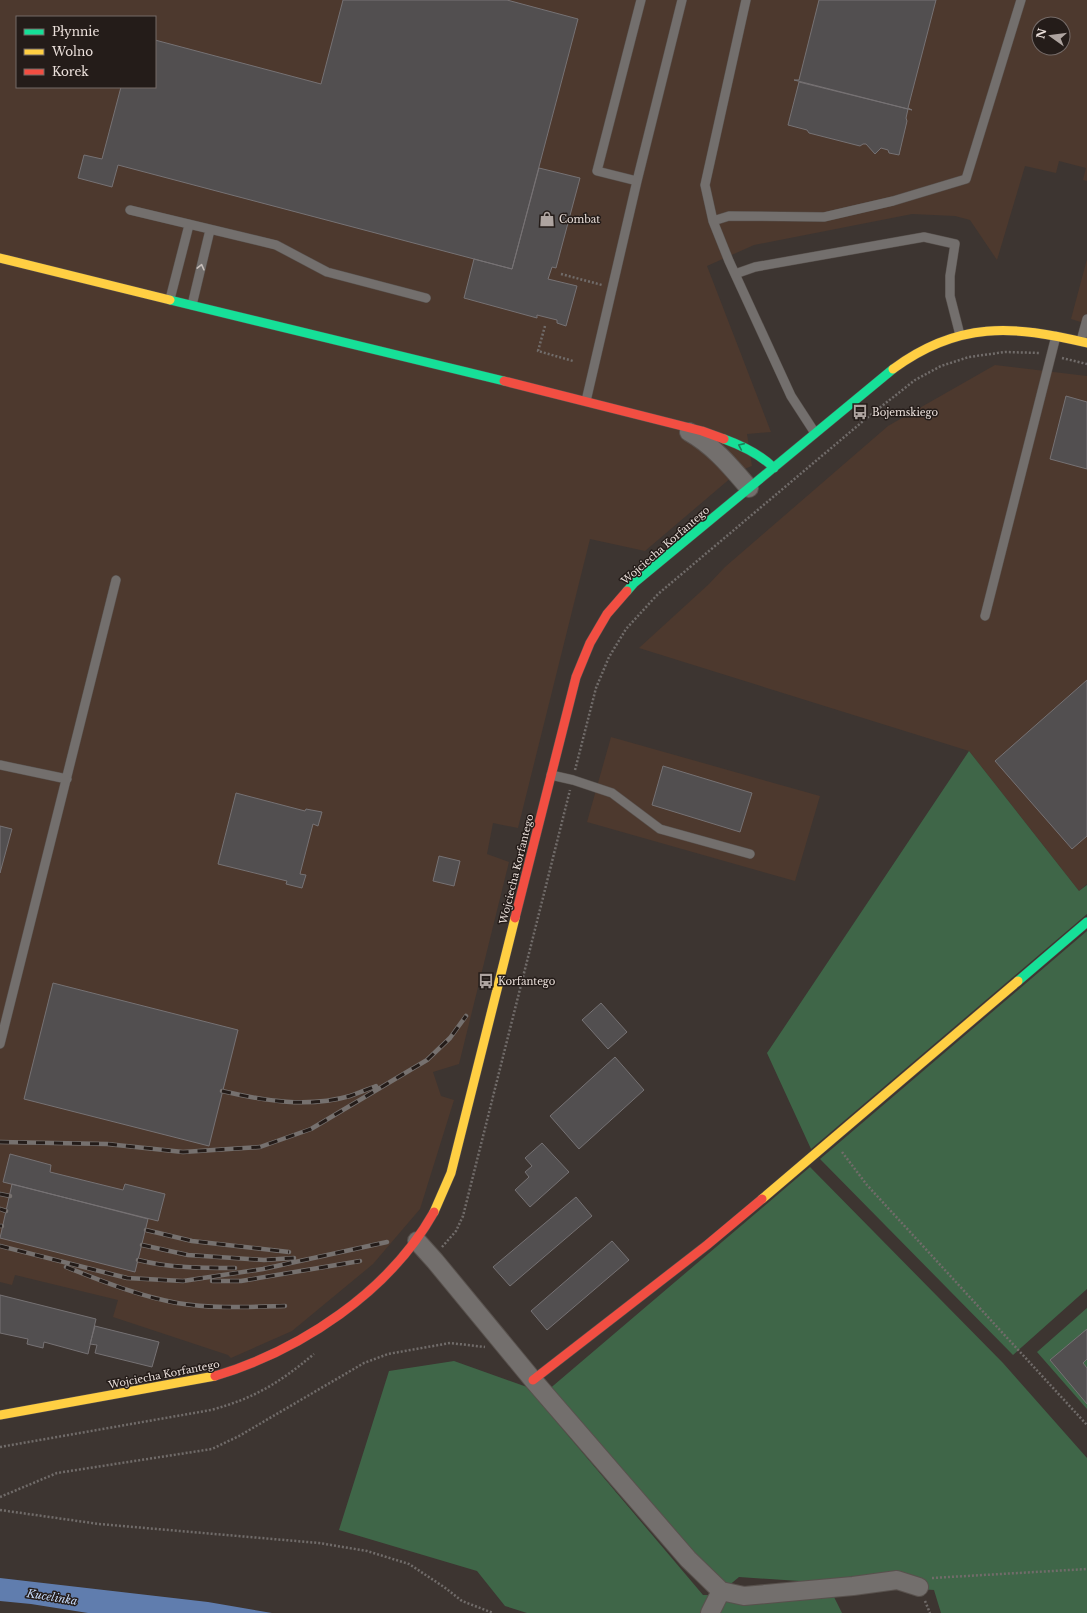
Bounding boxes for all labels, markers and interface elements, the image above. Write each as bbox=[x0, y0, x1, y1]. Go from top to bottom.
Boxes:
legend bbox=[16, 16, 156, 88]
north arrow bbox=[1031, 16, 1071, 56]
text: Płynnie bbox=[52, 24, 99, 39]
text: N bbox=[1033, 26, 1049, 40]
text: Wolno bbox=[51, 44, 93, 59]
text: Korek bbox=[52, 64, 89, 79]
shop icon: Combat bbox=[538, 210, 556, 228]
place label: Combat bbox=[559, 213, 600, 226]
one-way arrow bbox=[197, 264, 205, 270]
bus stop icon: Bojemskiego bbox=[851, 403, 869, 421]
place label: Bojemskiego bbox=[872, 406, 938, 419]
one-way arrow bbox=[738, 443, 746, 451]
street label: Wojciecha Korfantego bbox=[618, 503, 713, 588]
street label: Wojciecha Korfantego bbox=[496, 812, 537, 926]
bus stop icon: Korfantego bbox=[477, 972, 495, 990]
place label: Korfantego bbox=[498, 975, 556, 988]
street label: Wojciecha Korfantego bbox=[106, 1357, 221, 1392]
water label: Kucelinka bbox=[25, 1586, 78, 1608]

